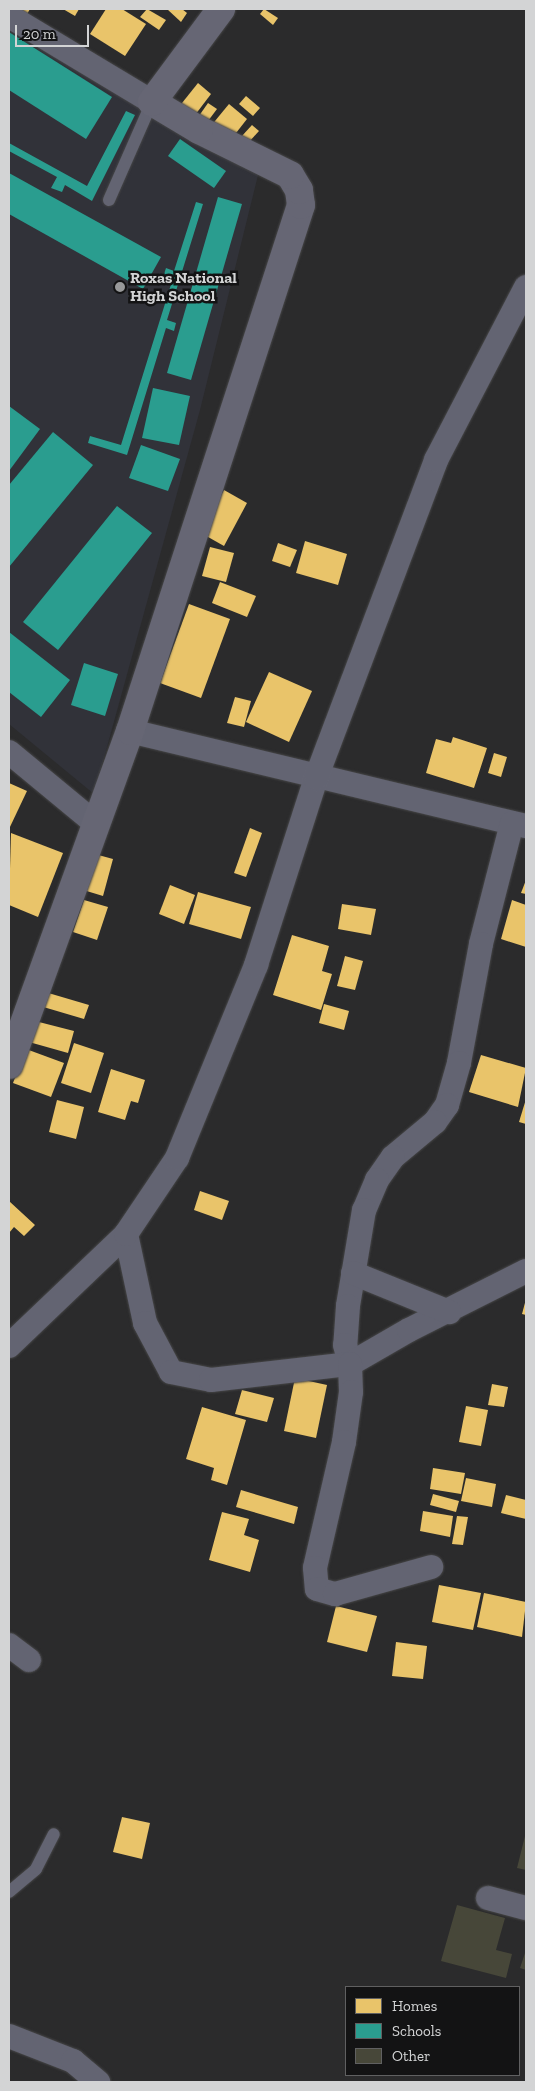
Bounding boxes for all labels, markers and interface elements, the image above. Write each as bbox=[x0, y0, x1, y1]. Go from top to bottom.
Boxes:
scale bar bbox=[18, 15, 91, 47]
text: 20 m bbox=[23, 25, 56, 43]
place label: Roxas National High School bbox=[130, 268, 237, 306]
marker: Roxas National High School bbox=[114, 281, 126, 293]
legend bbox=[345, 1986, 520, 2076]
text: Homes bbox=[392, 1997, 437, 2015]
text: Schools bbox=[392, 2022, 441, 2040]
text: Other bbox=[392, 2047, 430, 2065]

